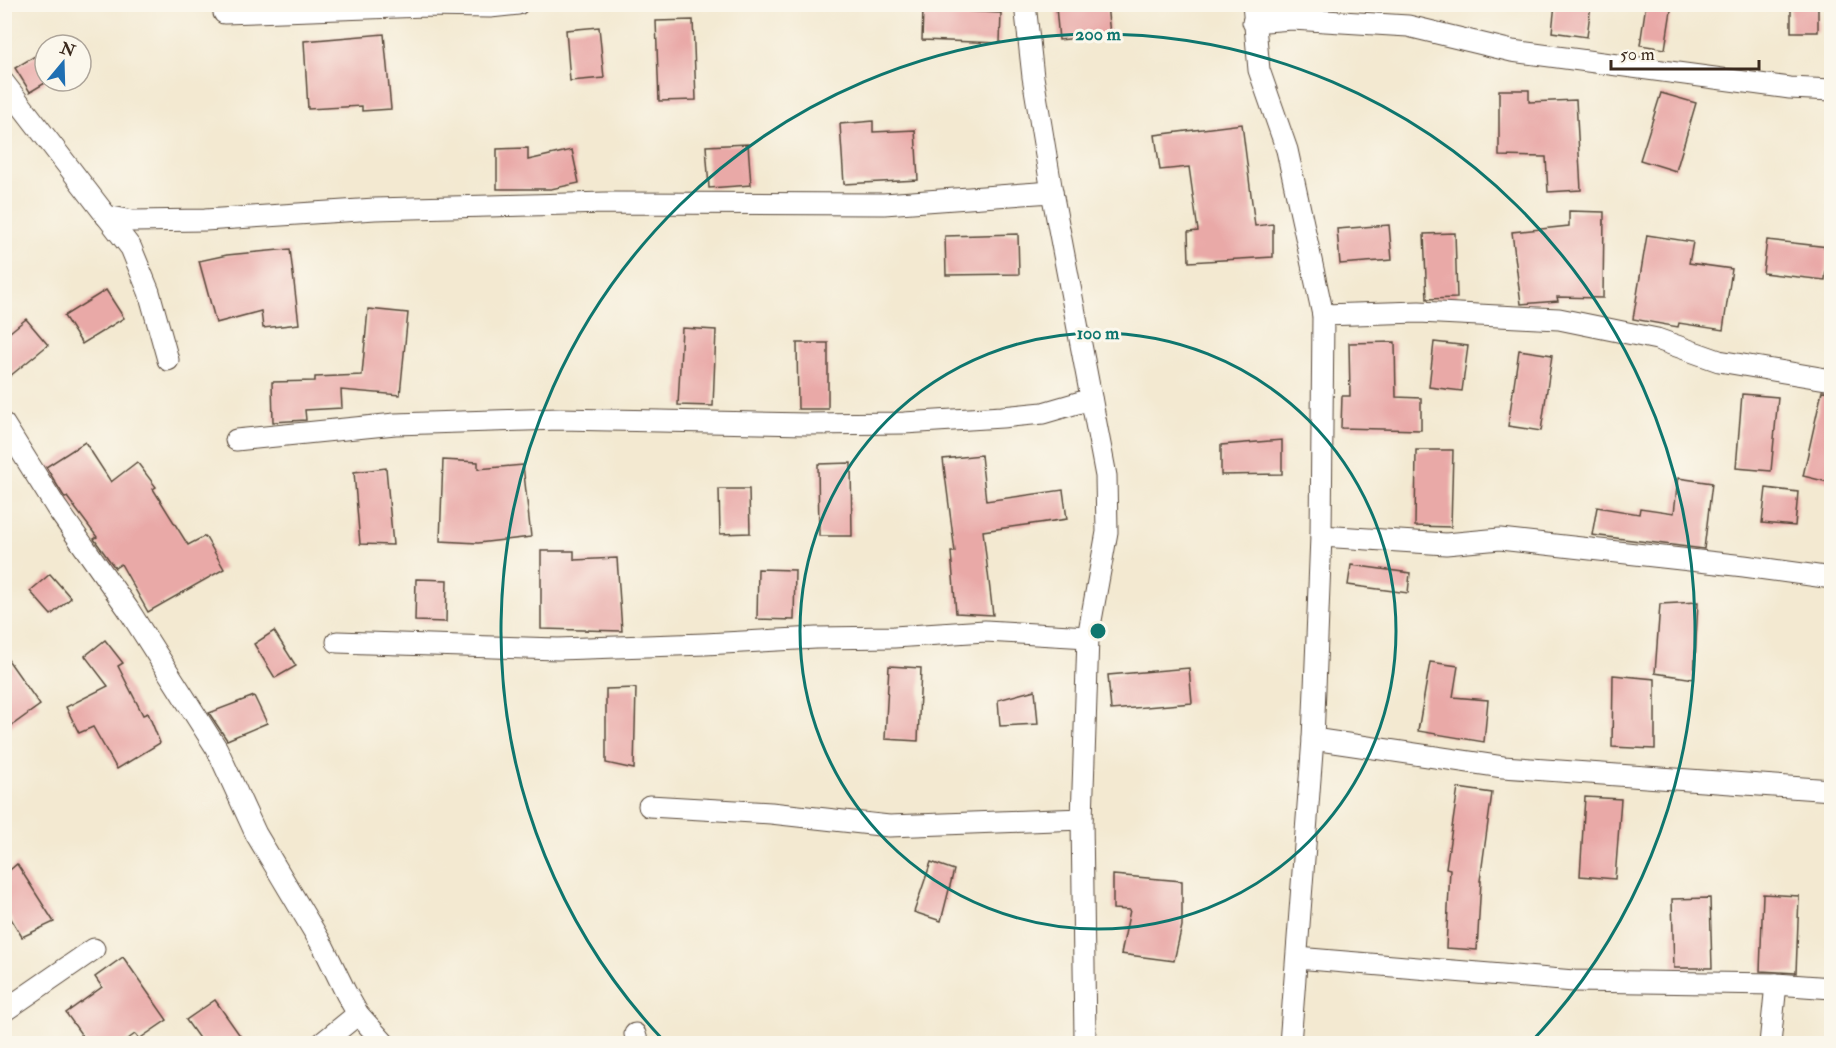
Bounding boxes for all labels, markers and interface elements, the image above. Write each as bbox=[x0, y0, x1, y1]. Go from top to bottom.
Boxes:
text: 200 m bbox=[1075, 23, 1122, 46]
north arrow bbox=[33, 33, 93, 93]
scale bar bbox=[1611, 33, 1760, 71]
text: N bbox=[57, 38, 78, 62]
text: 50 m bbox=[1620, 43, 1655, 66]
text: 100 m bbox=[1077, 322, 1120, 345]
centre of rings bbox=[1088, 621, 1108, 641]

